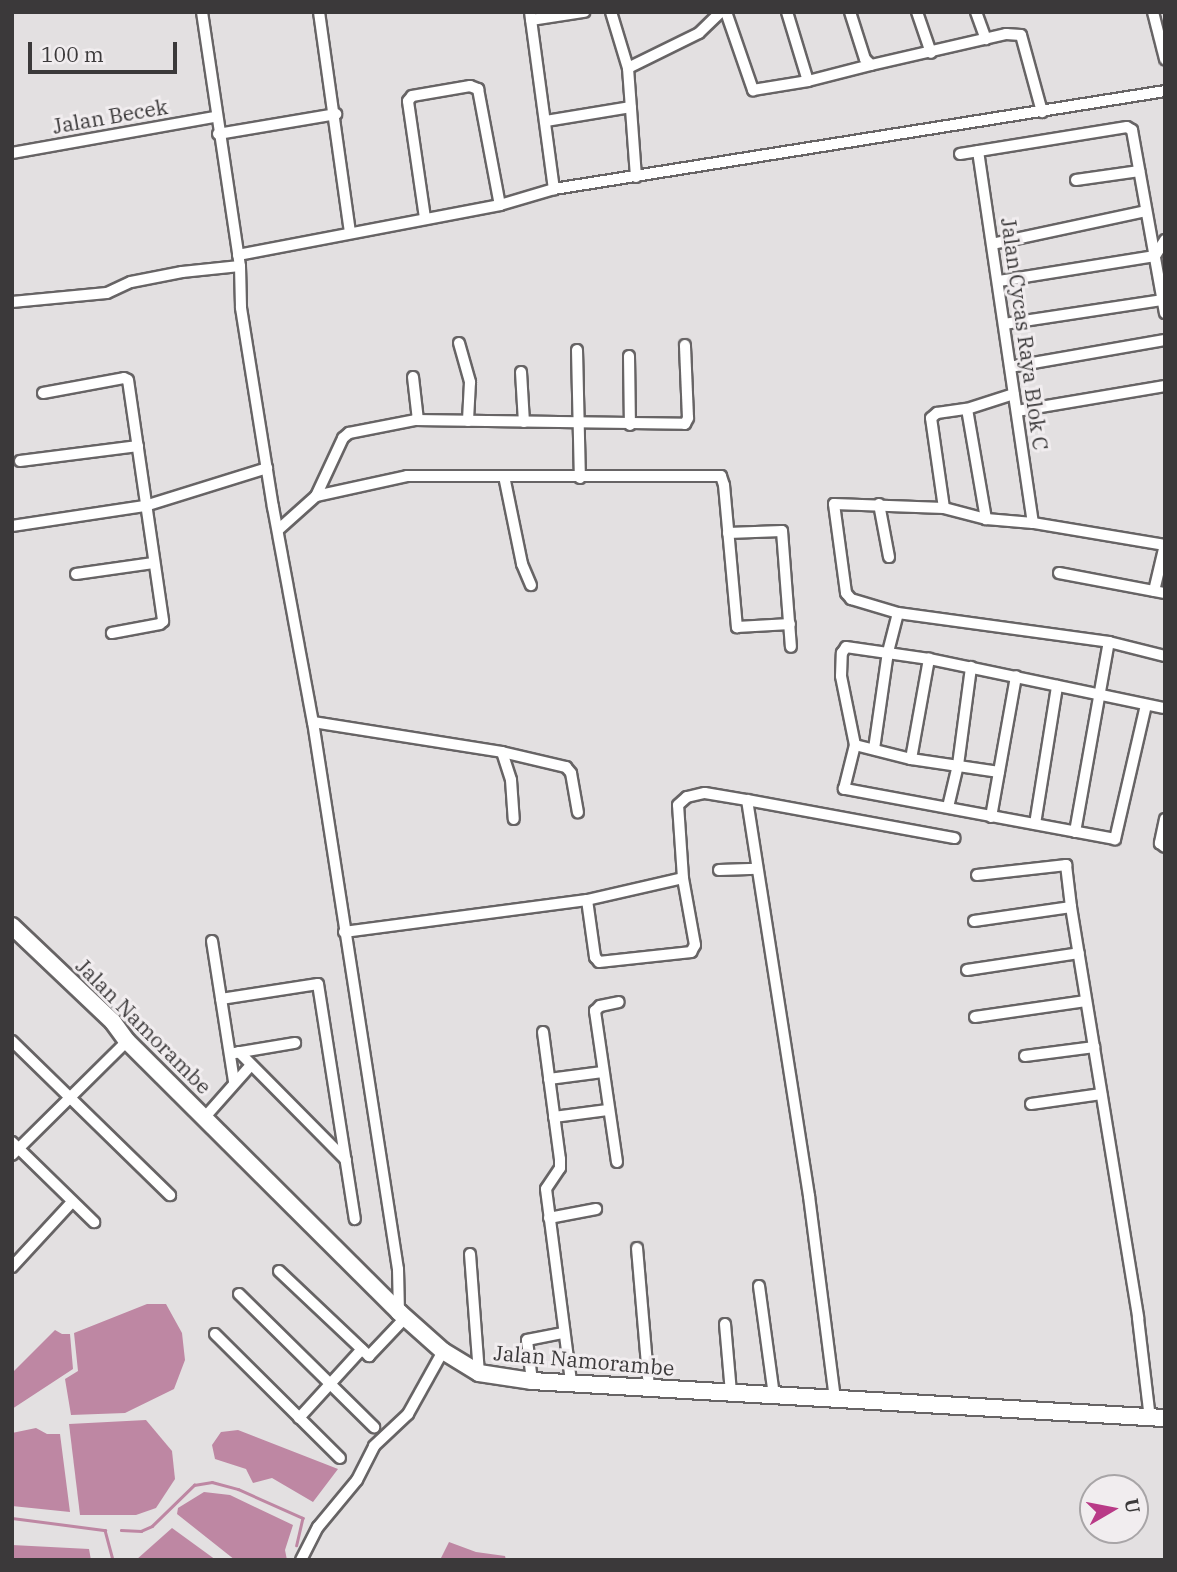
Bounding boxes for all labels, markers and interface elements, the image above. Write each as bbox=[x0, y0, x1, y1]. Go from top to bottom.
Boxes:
scale bar bbox=[32, 28, 180, 72]
text: 100 m bbox=[41, 40, 104, 68]
street label: Jalan Becek bbox=[50, 93, 170, 139]
street label: Jalan Cycas Raya Blok C bbox=[996, 216, 1054, 452]
street label: Jalan Namorambe bbox=[71, 953, 217, 1099]
street label: Jalan Namorambe bbox=[493, 1340, 675, 1380]
north arrow bbox=[1079, 1474, 1149, 1544]
text: U bbox=[1120, 1496, 1146, 1515]

